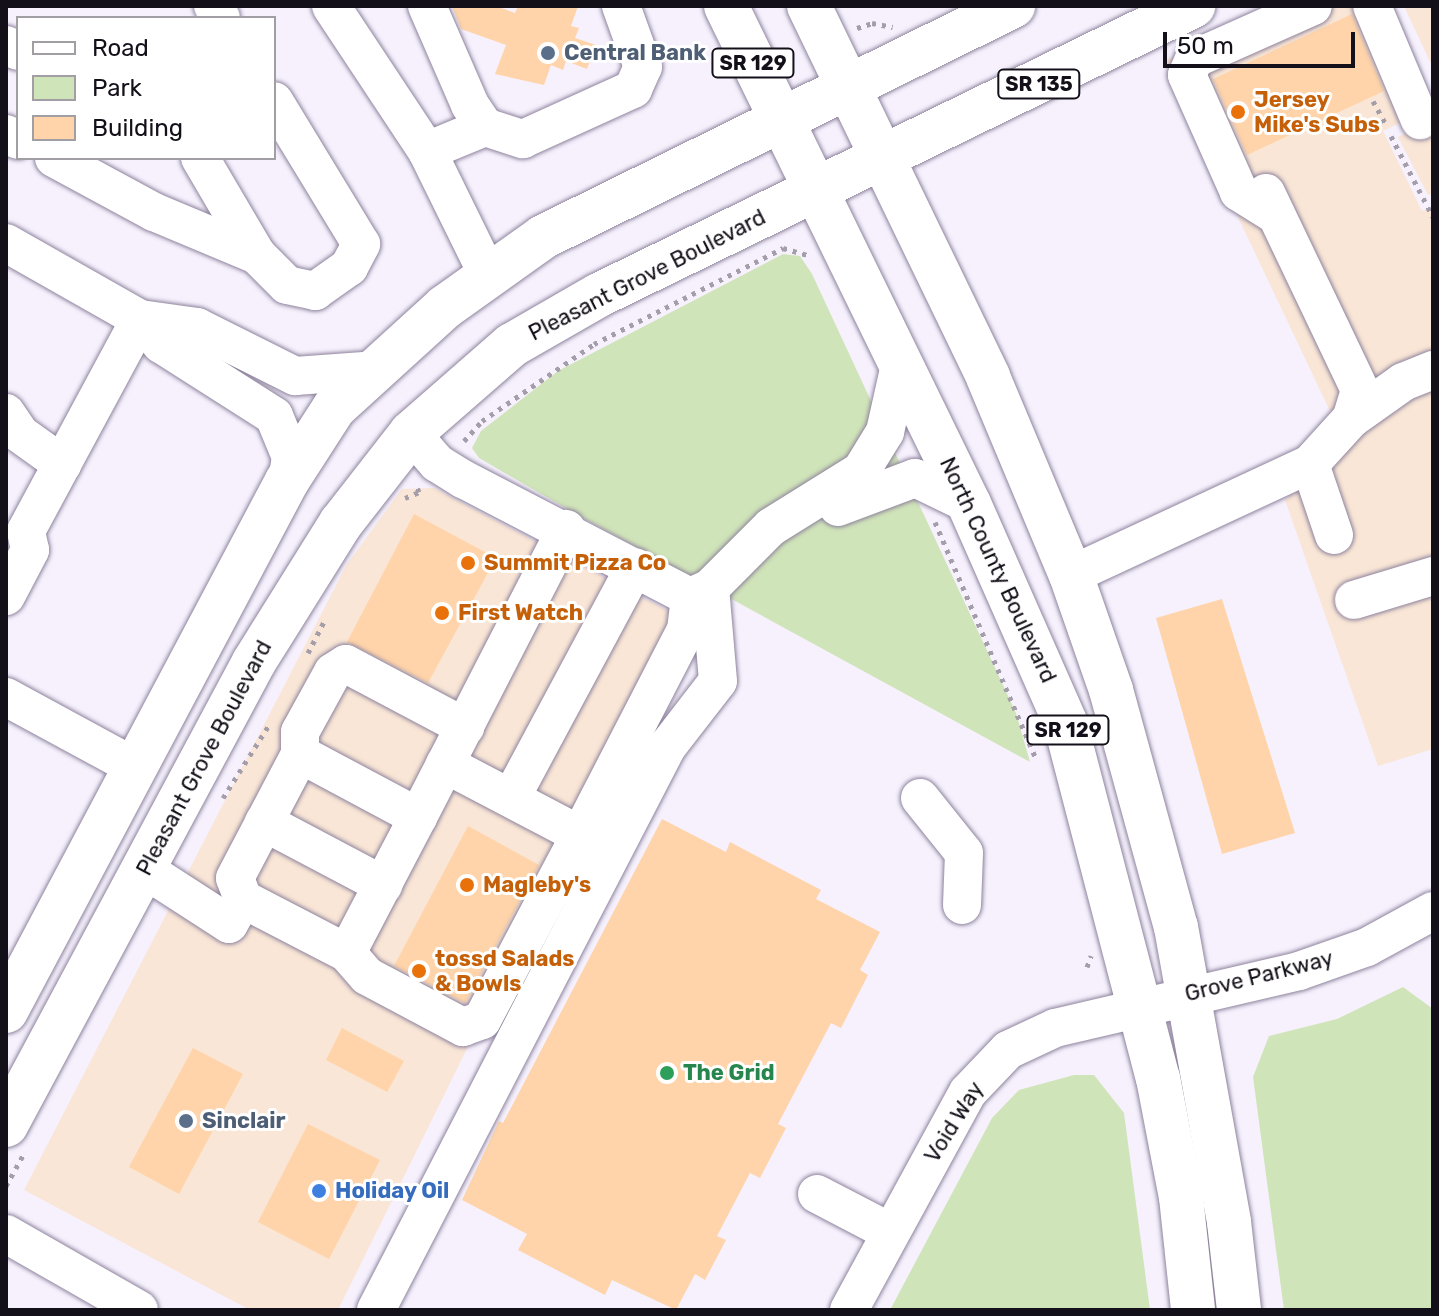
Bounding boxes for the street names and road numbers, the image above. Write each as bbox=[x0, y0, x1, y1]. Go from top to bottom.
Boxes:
road number: SR 129 bbox=[711, 47, 795, 79]
road number: SR 135 bbox=[997, 68, 1081, 100]
street label: Pleasant Grove Boulevard bbox=[524, 204, 770, 346]
street label: North County Boulevard bbox=[934, 453, 1062, 687]
street label: Pleasant Grove Boulevard bbox=[131, 636, 277, 880]
road number: SR 129 bbox=[1026, 714, 1110, 746]
street label: Grove Parkway bbox=[1182, 945, 1336, 1007]
street label: Void Way bbox=[919, 1076, 989, 1168]

